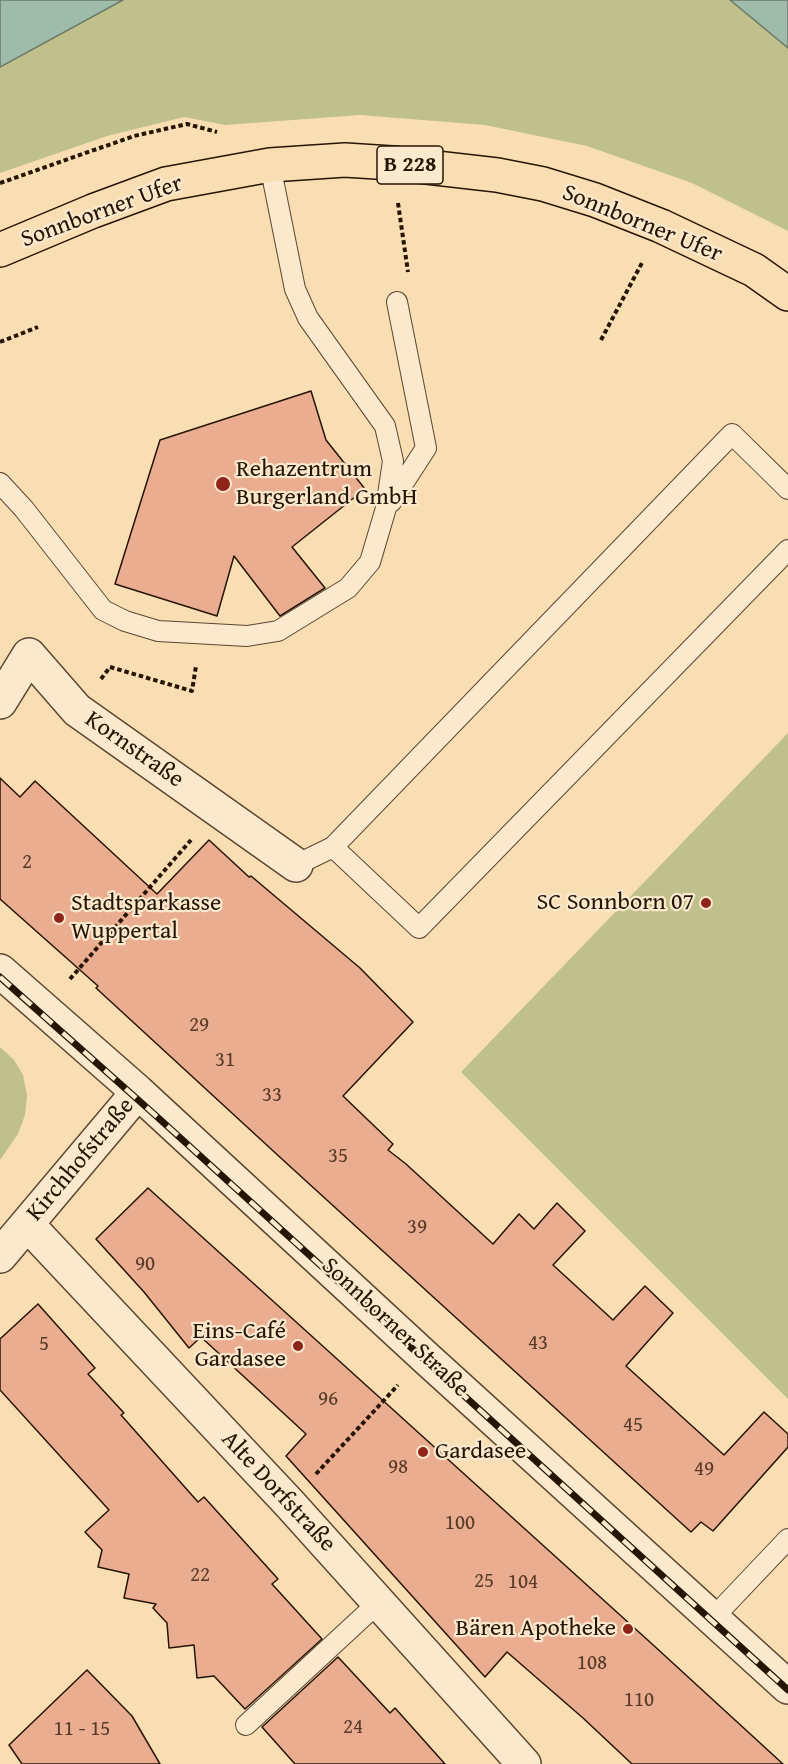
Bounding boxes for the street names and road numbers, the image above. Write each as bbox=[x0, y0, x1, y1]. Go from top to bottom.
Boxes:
road number: B 228 bbox=[377, 146, 443, 184]
street label: Sonnborner Ufer bbox=[17, 169, 187, 255]
street label: Sonnborner Ufer bbox=[558, 179, 726, 269]
street label: Kornstraße bbox=[79, 705, 189, 795]
street label: Kirchhofstraße bbox=[21, 1093, 141, 1227]
street label: Sonnborner Straße bbox=[315, 1252, 475, 1404]
street label: Alte Dorfstraße bbox=[215, 1425, 341, 1559]

